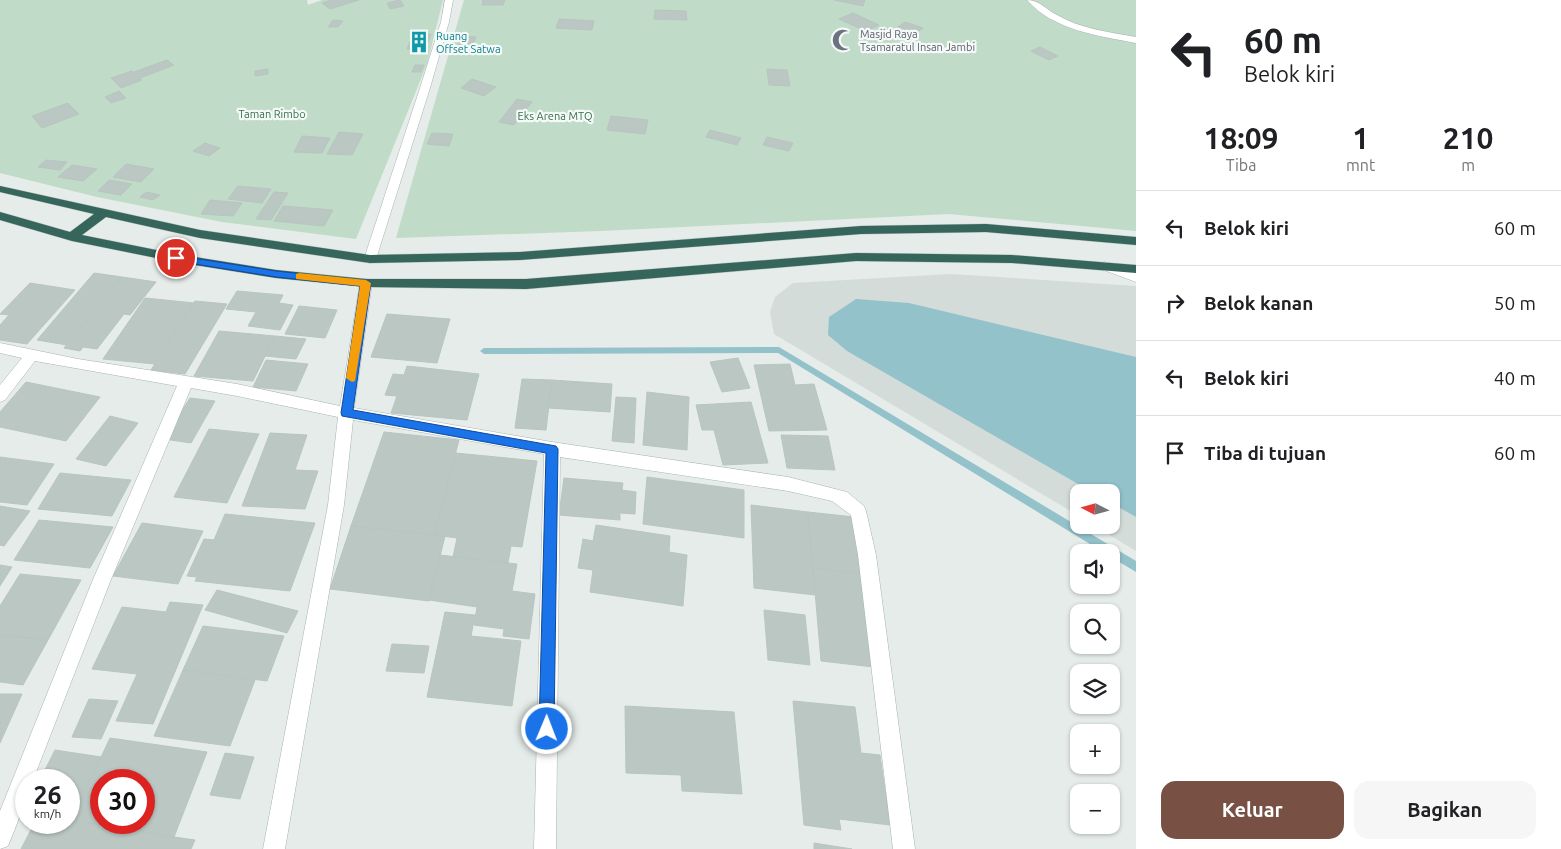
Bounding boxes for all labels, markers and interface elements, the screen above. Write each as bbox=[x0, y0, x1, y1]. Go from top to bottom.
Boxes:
icon: left bbox=[1161, 20, 1226, 85]
text: 60 m bbox=[1244, 20, 1322, 60]
mosque icon: Masjid Raya Tsamaratul Insan Jambi bbox=[830, 27, 856, 53]
place label: Masjid Raya Tsamaratul Insan Jambi bbox=[860, 28, 975, 53]
building icon: Ruang Offset Satwa bbox=[406, 29, 432, 55]
place label: Ruang Offset Satwa bbox=[436, 30, 501, 55]
text: Belok kiri bbox=[1244, 61, 1335, 86]
park label: Taman Rimbo bbox=[238, 108, 306, 120]
park label: Eks Arena MTQ bbox=[518, 110, 592, 122]
text: 18:09 bbox=[1203, 121, 1279, 155]
text: 1 bbox=[1352, 121, 1369, 155]
text: 210 bbox=[1443, 121, 1494, 155]
text: Tiba bbox=[1226, 156, 1256, 174]
text: mnt bbox=[1346, 156, 1375, 174]
text: m bbox=[1461, 156, 1475, 174]
icon: left bbox=[1161, 214, 1189, 242]
text: Belok kiri bbox=[1204, 217, 1289, 239]
text: 60 m bbox=[1494, 217, 1536, 239]
pin bbox=[155, 237, 197, 279]
icon: arrive bbox=[162, 244, 190, 272]
icon: right bbox=[1161, 289, 1189, 317]
text: Belok kanan bbox=[1204, 292, 1313, 314]
text: 50 m bbox=[1494, 292, 1536, 314]
icon: left bbox=[1161, 364, 1189, 392]
text: Belok kiri bbox=[1204, 367, 1289, 389]
text: 40 m bbox=[1494, 367, 1536, 389]
icon: arrive bbox=[1161, 439, 1189, 467]
text: Tiba di tujuan bbox=[1204, 442, 1326, 464]
text: 60 m bbox=[1494, 442, 1536, 464]
north arrow bbox=[1070, 484, 1120, 534]
map controls bbox=[1070, 484, 1120, 834]
button: sound bbox=[1070, 544, 1120, 594]
button: search bbox=[1070, 604, 1120, 654]
button: layers bbox=[1070, 664, 1120, 714]
position arrow bbox=[520, 702, 572, 754]
button: + bbox=[1070, 724, 1120, 774]
speed limit sign: 30 bbox=[90, 769, 155, 834]
text: 26 bbox=[33, 781, 62, 809]
button: Keluar bbox=[1161, 781, 1344, 839]
button: Bagikan bbox=[1354, 781, 1536, 839]
button: − bbox=[1070, 784, 1120, 834]
text: km/h bbox=[34, 807, 61, 820]

